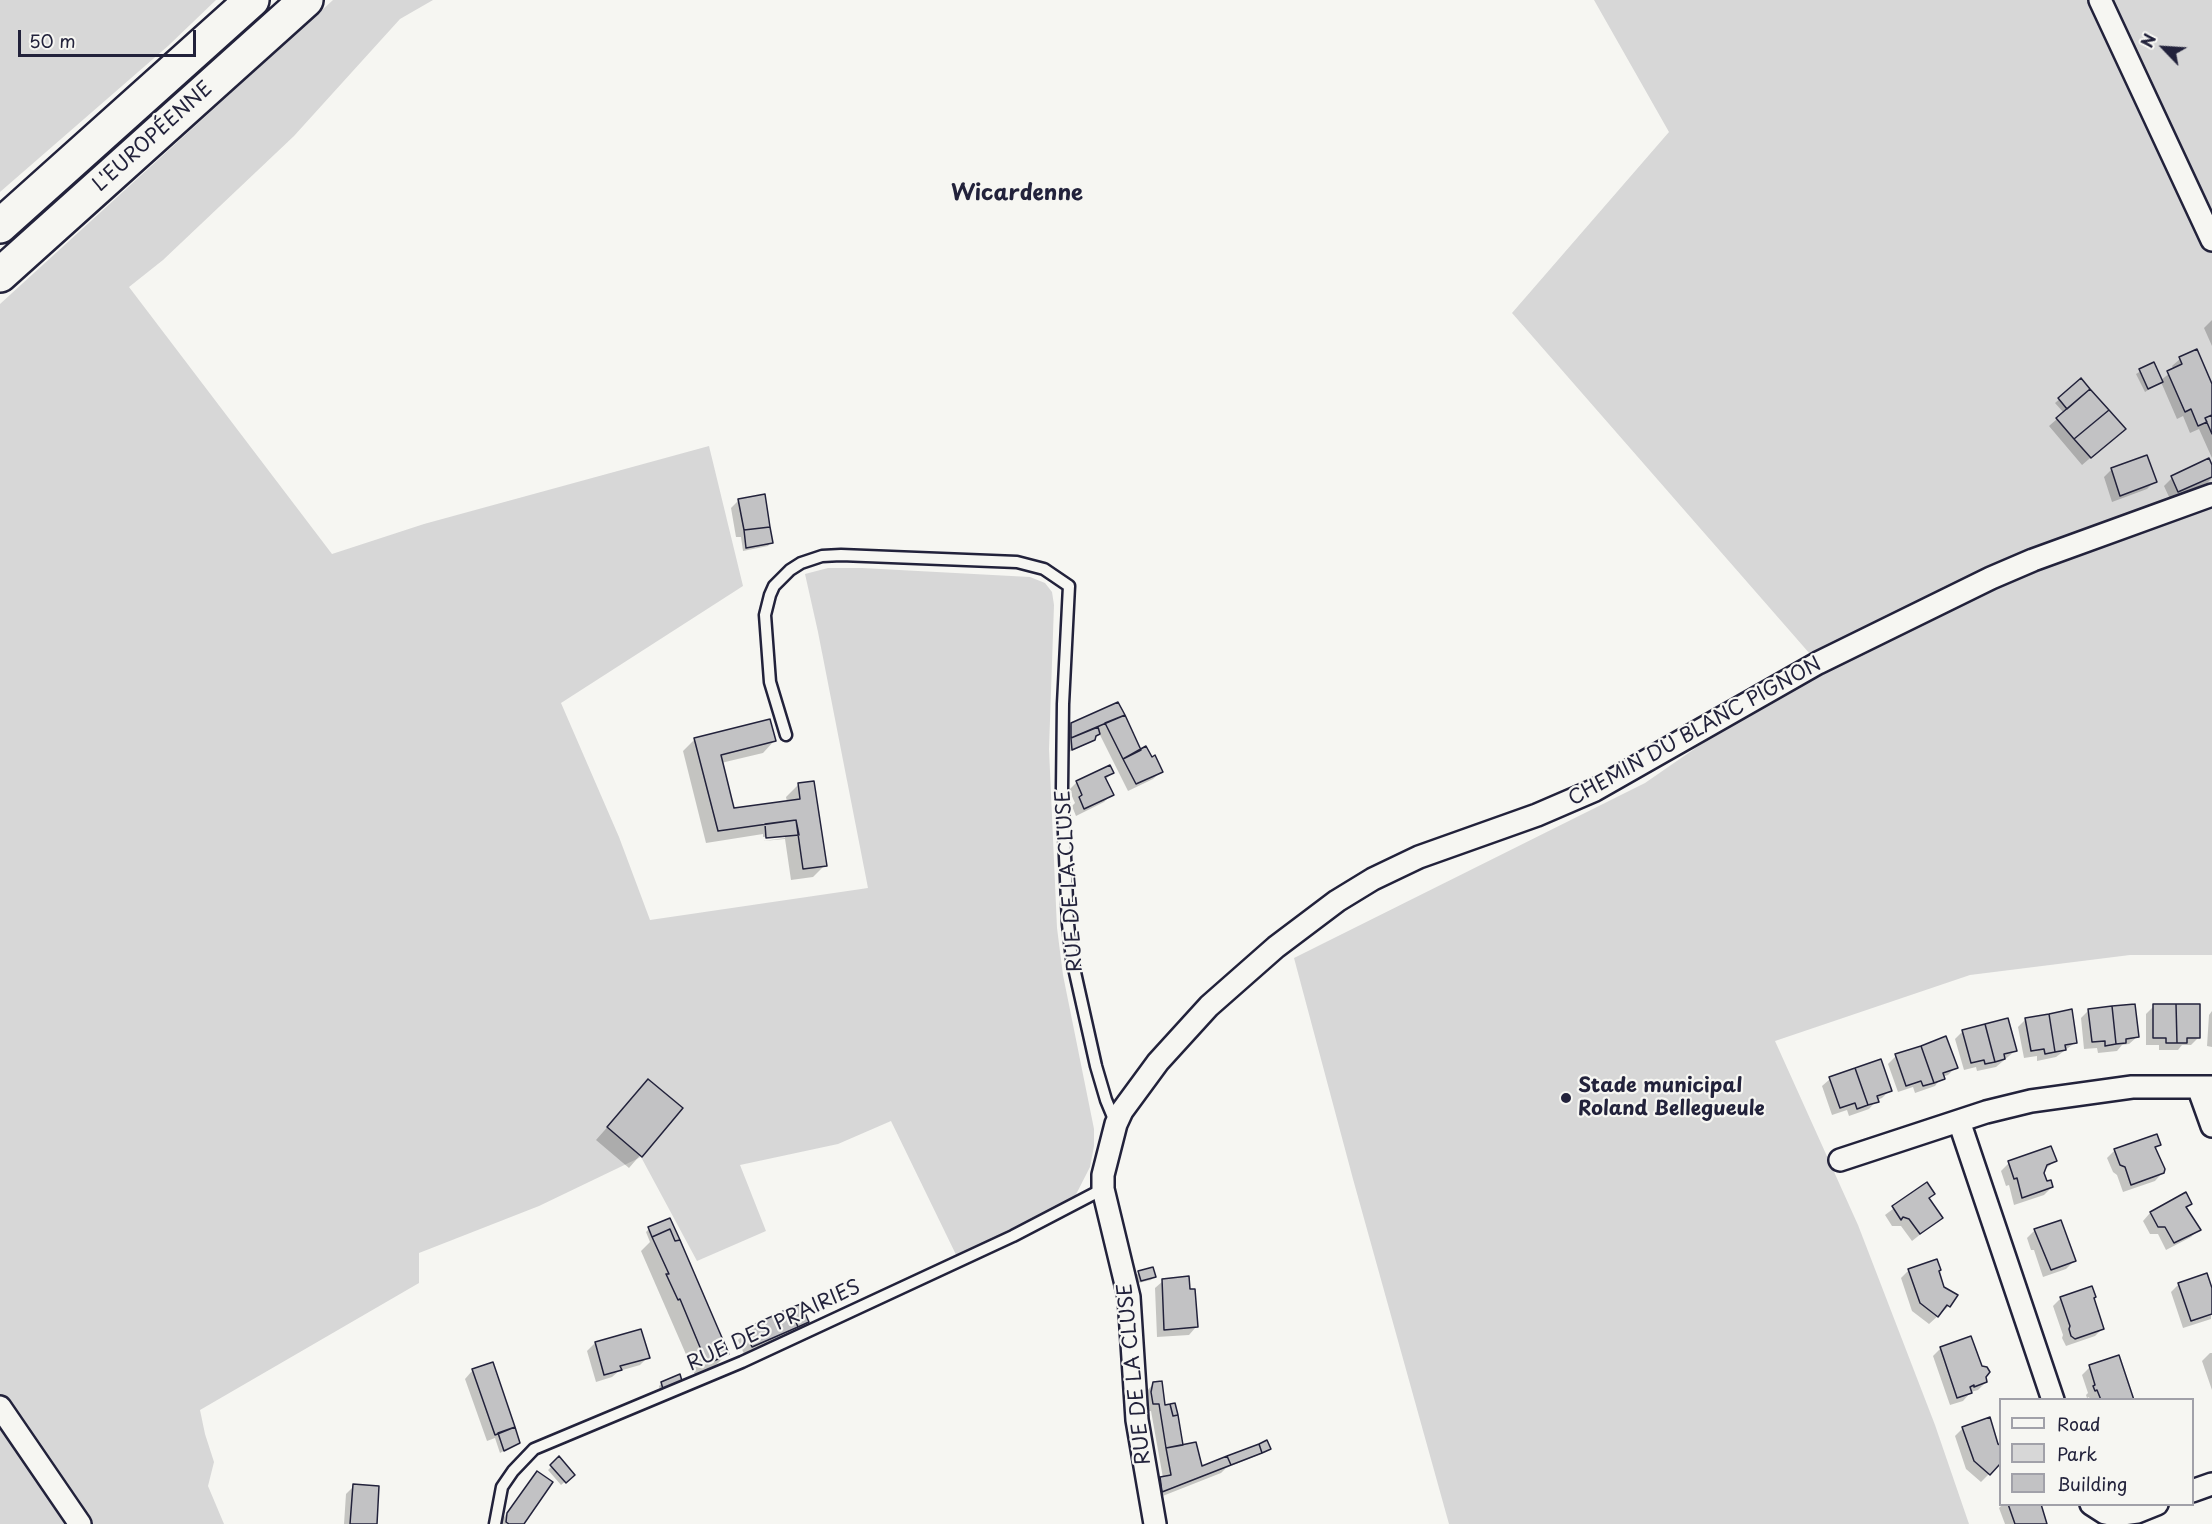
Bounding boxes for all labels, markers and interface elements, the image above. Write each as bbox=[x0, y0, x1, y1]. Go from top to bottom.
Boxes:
scale bar bbox=[21, 18, 200, 56]
north arrow bbox=[2134, 18, 2194, 78]
text: 50 m bbox=[29, 27, 76, 54]
text: N bbox=[2134, 30, 2161, 51]
street label: L'EUROPÉENNE bbox=[88, 77, 218, 197]
district label: Wicardenne bbox=[951, 181, 1083, 207]
street label: CHEMIN DU BLANC PIGNON bbox=[1564, 652, 1826, 812]
street label: RUE DE LA CLUSE bbox=[1052, 789, 1088, 973]
place label: Stade municipal Roland Bellegueule bbox=[1578, 1074, 1765, 1121]
marker: Stade municipal Roland Bellegueule bbox=[1559, 1091, 1573, 1105]
street label: RUE DES PRAIRIES bbox=[683, 1275, 865, 1377]
street label: RUE DE LA CLUSE bbox=[1114, 1282, 1156, 1466]
legend bbox=[1999, 1398, 2194, 1506]
text: Road bbox=[2057, 1410, 2101, 1437]
text: Park bbox=[2057, 1440, 2097, 1467]
text: Building bbox=[2057, 1470, 2127, 1497]

